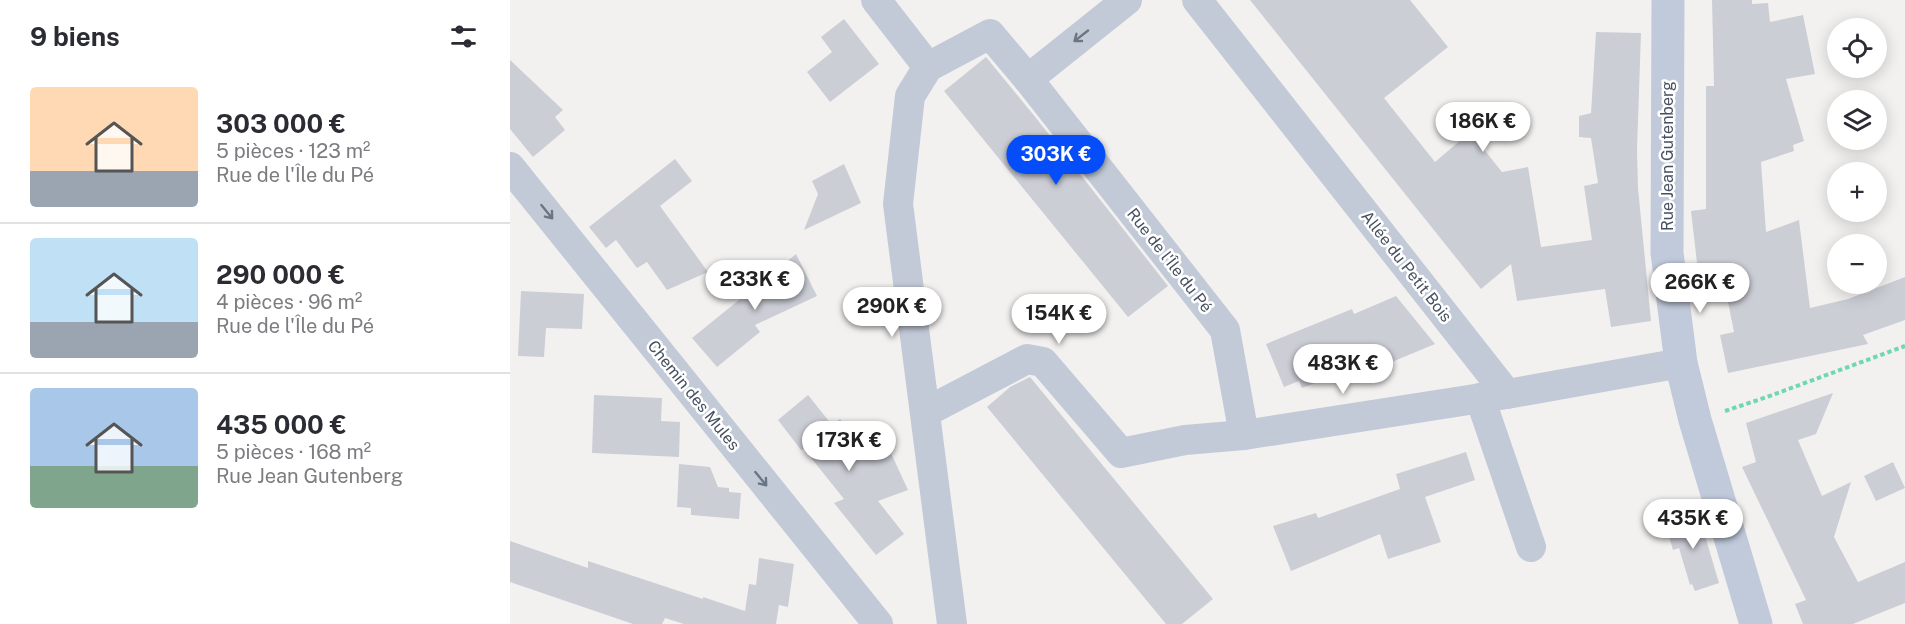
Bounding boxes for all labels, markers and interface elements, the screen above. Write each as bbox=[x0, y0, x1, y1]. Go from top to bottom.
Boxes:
map controls bbox=[1827, 18, 1887, 294]
button: locate bbox=[1827, 18, 1887, 78]
icon: filters bbox=[447, 20, 480, 53]
text: 9 biens bbox=[30, 21, 120, 52]
one-way arrow bbox=[1073, 30, 1089, 43]
street label: Rue Jean Gutenberg bbox=[1658, 81, 1677, 231]
button: layers bbox=[1827, 90, 1887, 150]
pin: 186K € bbox=[1434, 102, 1532, 153]
text: 303 000 € bbox=[216, 108, 346, 139]
text: 186K € bbox=[1449, 109, 1517, 133]
icon: home bbox=[78, 111, 150, 183]
pin: 303K € bbox=[1007, 135, 1105, 186]
text: 5 pièces · 123 m² bbox=[216, 139, 370, 163]
text: 303K € bbox=[1020, 142, 1092, 166]
button: + bbox=[1827, 162, 1887, 222]
text: Rue de l'Île du Pé bbox=[216, 163, 374, 187]
one-way arrow bbox=[540, 204, 553, 220]
street label: Rue de l'Île du Pé bbox=[1123, 204, 1217, 316]
street label: Allée du Petit Bois bbox=[1357, 207, 1456, 326]
button: − bbox=[1827, 234, 1887, 294]
text: 290 000 € bbox=[216, 259, 345, 290]
pin: 233K € bbox=[706, 260, 804, 311]
icon: home bbox=[78, 262, 150, 334]
pin: 266K € bbox=[1651, 263, 1749, 314]
text: 233K € bbox=[719, 267, 791, 291]
text: 266K € bbox=[1665, 270, 1735, 294]
pin: 290K € bbox=[843, 287, 941, 338]
text: 4 pièces · 96 m² bbox=[216, 290, 362, 314]
text: 290K € bbox=[857, 294, 927, 318]
pin: 154K € bbox=[1010, 294, 1108, 345]
text: 154K € bbox=[1025, 301, 1093, 325]
text: Rue de l'Île du Pé bbox=[216, 314, 374, 338]
street label: Chemin des Mules bbox=[644, 337, 744, 454]
pin: 483K € bbox=[1294, 344, 1392, 395]
text: 483K € bbox=[1307, 351, 1379, 375]
text: 435 000 € bbox=[216, 409, 347, 440]
icon: home bbox=[78, 412, 150, 484]
pin: 173K € bbox=[800, 421, 898, 472]
text: 173K € bbox=[816, 428, 882, 452]
text: 5 pièces · 168 m² bbox=[216, 440, 371, 464]
text: Rue Jean Gutenberg bbox=[216, 464, 403, 488]
one-way arrow bbox=[755, 470, 768, 486]
pin: 435K € bbox=[1644, 499, 1742, 550]
text: 435K € bbox=[1657, 506, 1729, 530]

